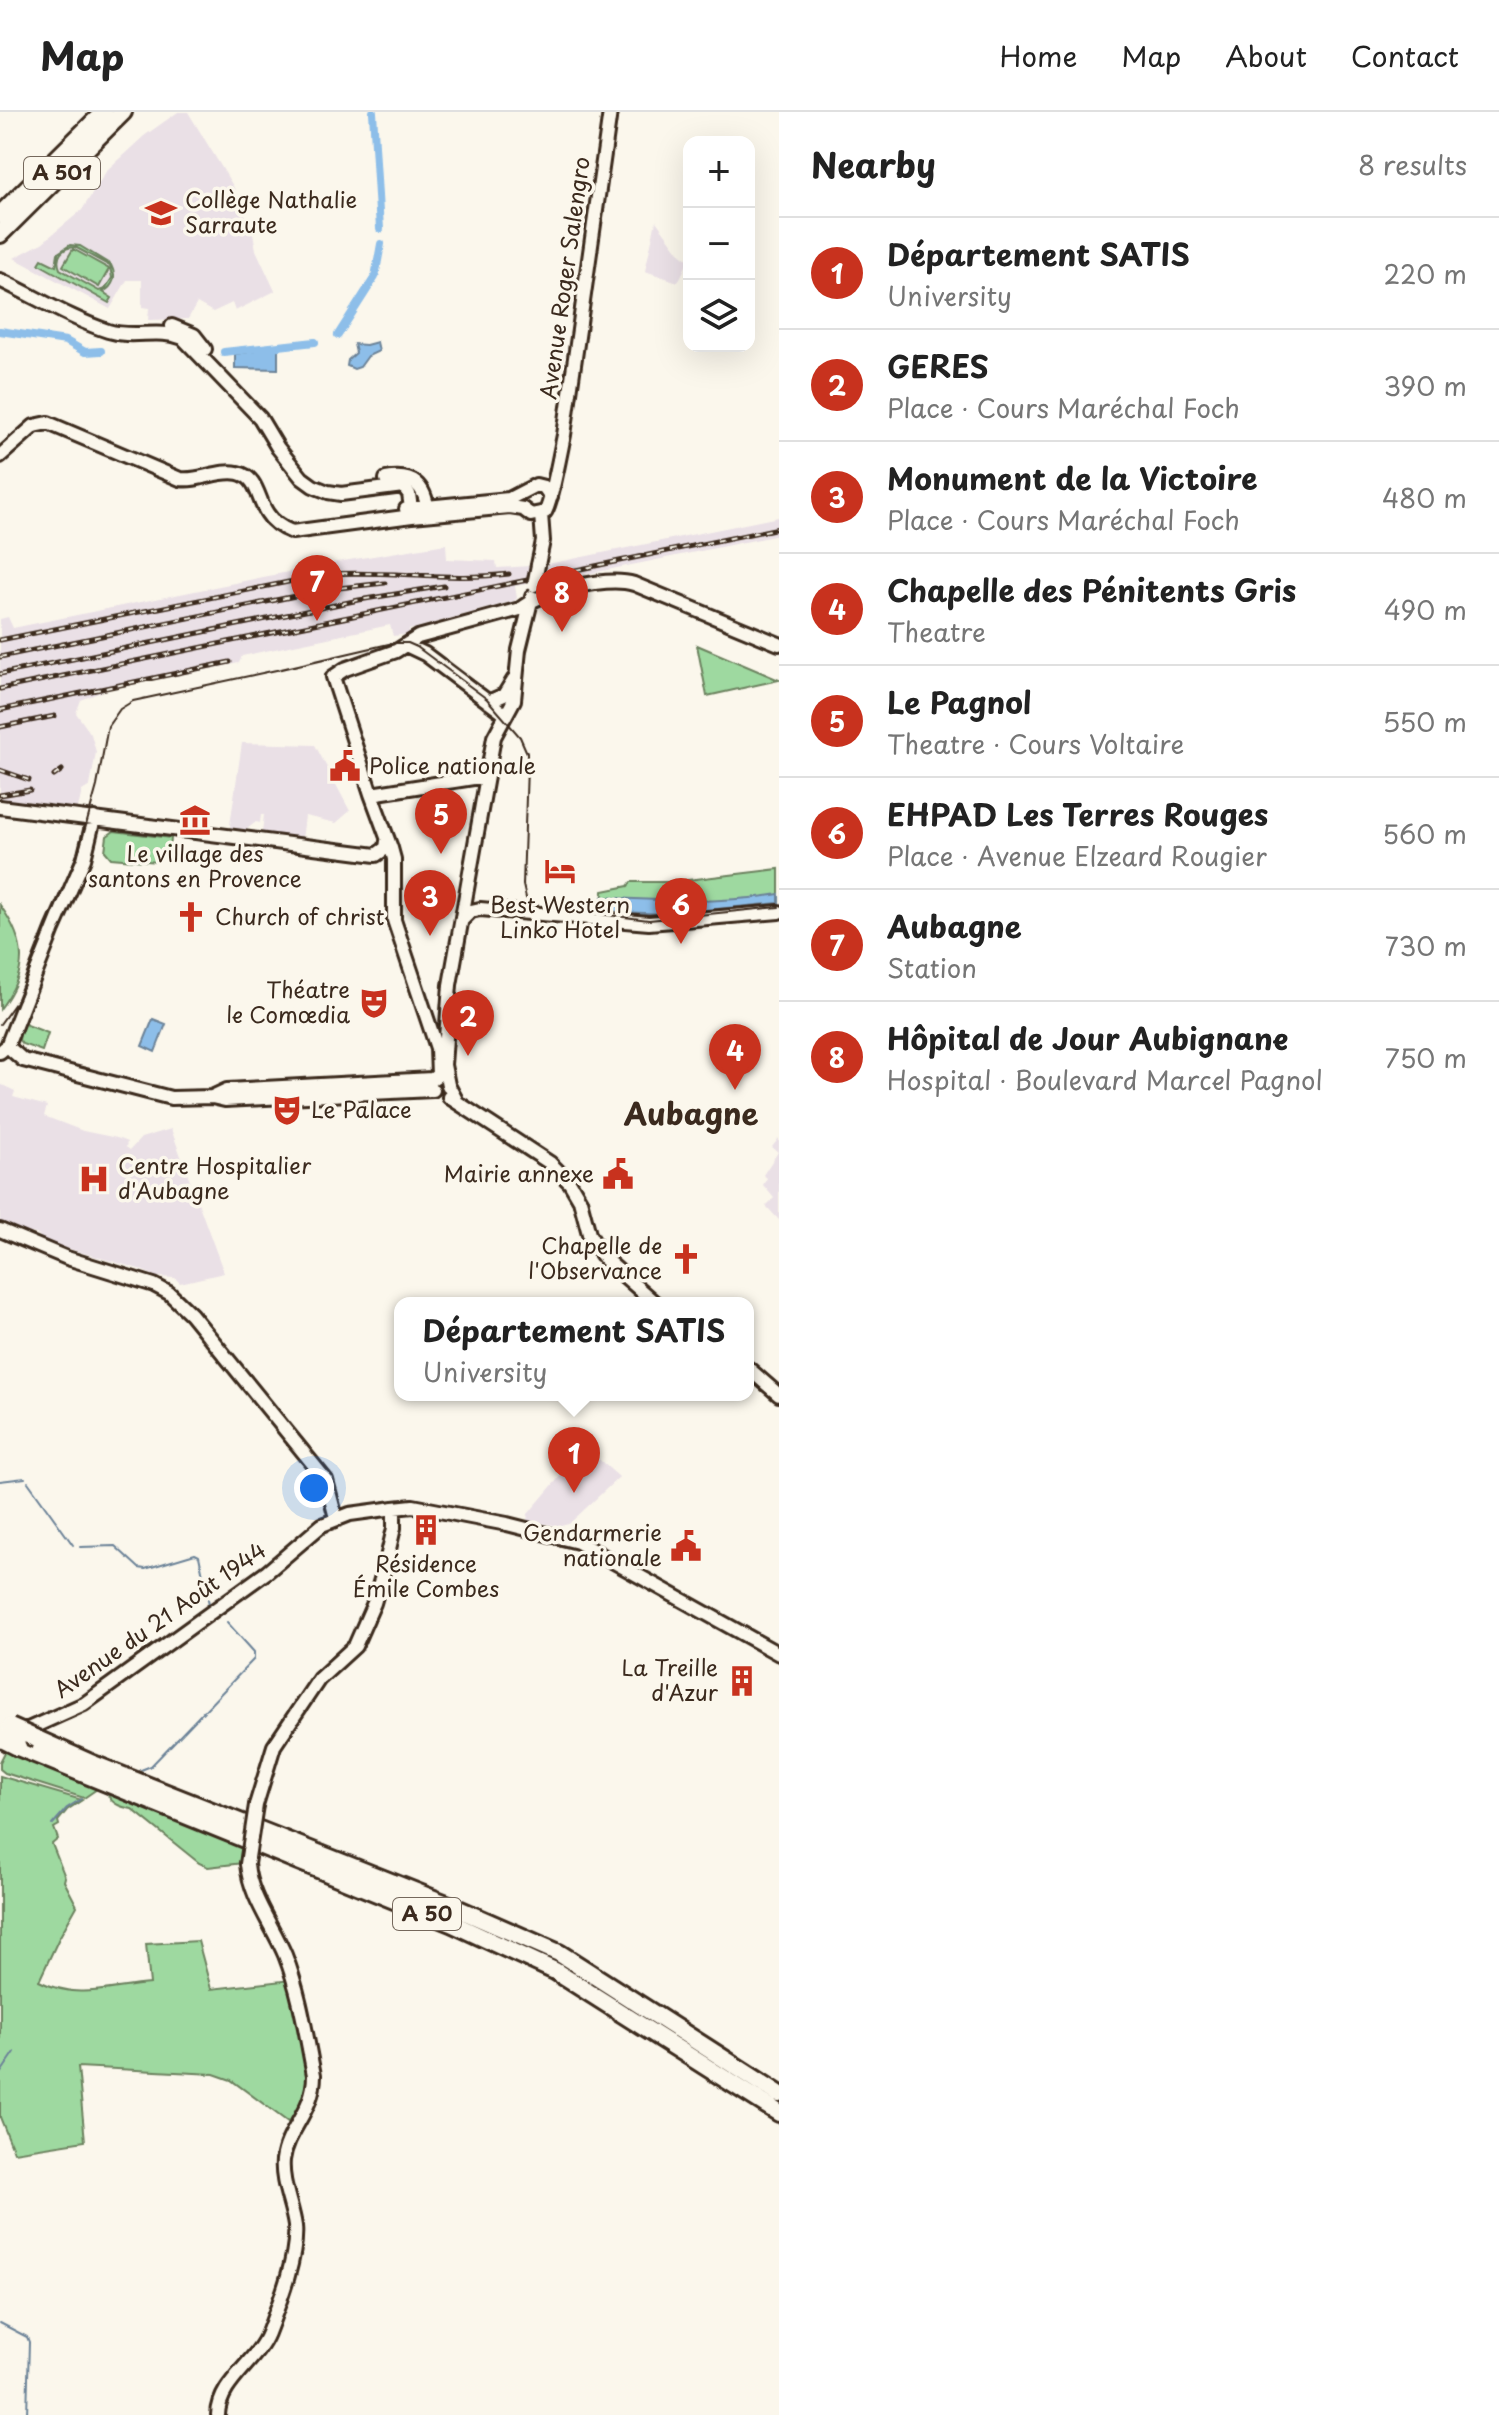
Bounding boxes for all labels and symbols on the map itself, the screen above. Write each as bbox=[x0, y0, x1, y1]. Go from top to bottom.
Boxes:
street label: Avenue Roger Salengro bbox=[530, 154, 597, 401]
road number: A 501 bbox=[24, 157, 100, 189]
place label: Collège Nathalie Sarraute bbox=[185, 182, 357, 240]
school or university icon: Collège Nathalie Sarraute bbox=[144, 196, 178, 230]
pin: 7 bbox=[291, 555, 343, 621]
pin: 8 bbox=[536, 566, 588, 632]
place label: Police nationale bbox=[369, 748, 536, 781]
public building icon: Police nationale bbox=[328, 749, 362, 783]
pin: 5 bbox=[415, 788, 467, 854]
museum icon: Le village des santons en Provence bbox=[178, 803, 212, 837]
place label: Le village des santons en Provence bbox=[88, 836, 302, 894]
hotel icon: Best Western Linko Hotel bbox=[543, 854, 577, 888]
pin: 3 bbox=[404, 870, 456, 936]
pin: 6 bbox=[655, 878, 707, 944]
place label: Best Western Linko Hotel bbox=[490, 887, 630, 945]
place label: Church of christ bbox=[215, 899, 385, 932]
church icon: Church of christ bbox=[174, 900, 208, 934]
place label: Théatre le Comœdia bbox=[226, 972, 350, 1030]
theatre icon: Théatre le Comœdia bbox=[357, 986, 391, 1020]
pin: 2 bbox=[442, 990, 494, 1056]
pin: 4 bbox=[709, 1024, 761, 1090]
district label: Aubagne bbox=[623, 1090, 758, 1135]
place label: Le Palace bbox=[311, 1092, 412, 1125]
theatre icon: Le Palace bbox=[270, 1093, 304, 1127]
place label: Centre Hospitalier d'Aubagne bbox=[118, 1148, 312, 1206]
place label: Mairie annexe bbox=[444, 1156, 594, 1189]
public building icon: Mairie annexe bbox=[601, 1157, 635, 1191]
hospital icon: Centre Hospitalier d'Aubagne bbox=[77, 1162, 111, 1196]
place label: Chapelle de l'Observance bbox=[528, 1228, 662, 1286]
church icon: Chapelle de l'Observance bbox=[669, 1242, 703, 1276]
pin: 1 bbox=[548, 1427, 600, 1493]
your location bbox=[294, 1468, 334, 1508]
building icon: Résidence Émile Combes bbox=[409, 1513, 443, 1547]
place label: Gendarmerie nationale bbox=[523, 1515, 662, 1573]
public building icon: Gendarmerie nationale bbox=[669, 1529, 703, 1563]
street label: Avenue du 21 Août 1944 bbox=[46, 1533, 272, 1705]
place label: Résidence Émile Combes bbox=[353, 1546, 499, 1604]
place label: La Treille d'Azur bbox=[622, 1650, 719, 1708]
building icon: La Treille d'Azur bbox=[725, 1664, 759, 1698]
road number: A 50 bbox=[393, 1898, 461, 1930]

